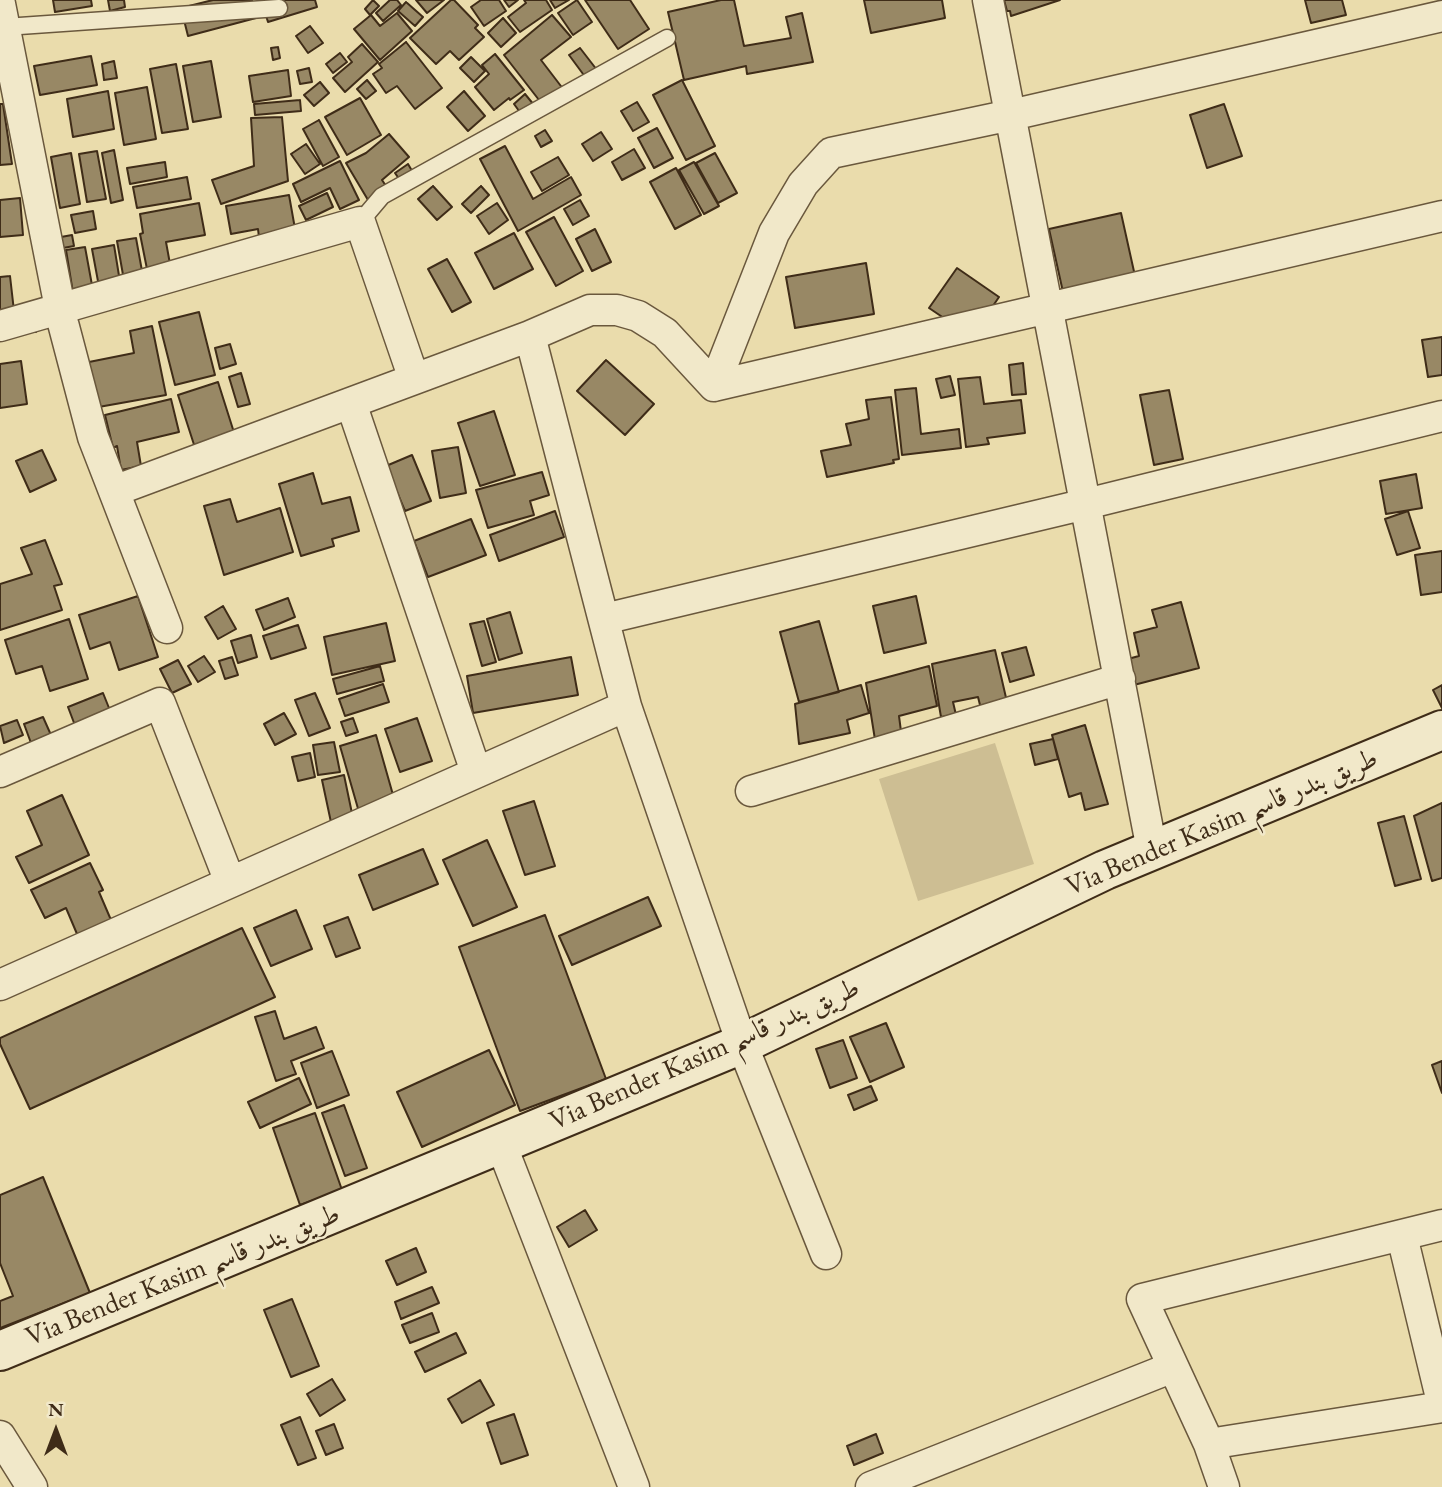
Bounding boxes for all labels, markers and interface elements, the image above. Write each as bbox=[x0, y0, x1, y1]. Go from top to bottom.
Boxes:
street label: Via Bender Kasim طريق بندر قاسم bbox=[1061, 742, 1383, 904]
street label: Via Bender Kasim طريق بندر قاسم bbox=[545, 971, 865, 1139]
street label: Via Bender Kasim طريق بندر قاسم bbox=[21, 1197, 345, 1355]
north arrow bbox=[21, 1396, 91, 1466]
text: N bbox=[48, 1397, 64, 1422]

